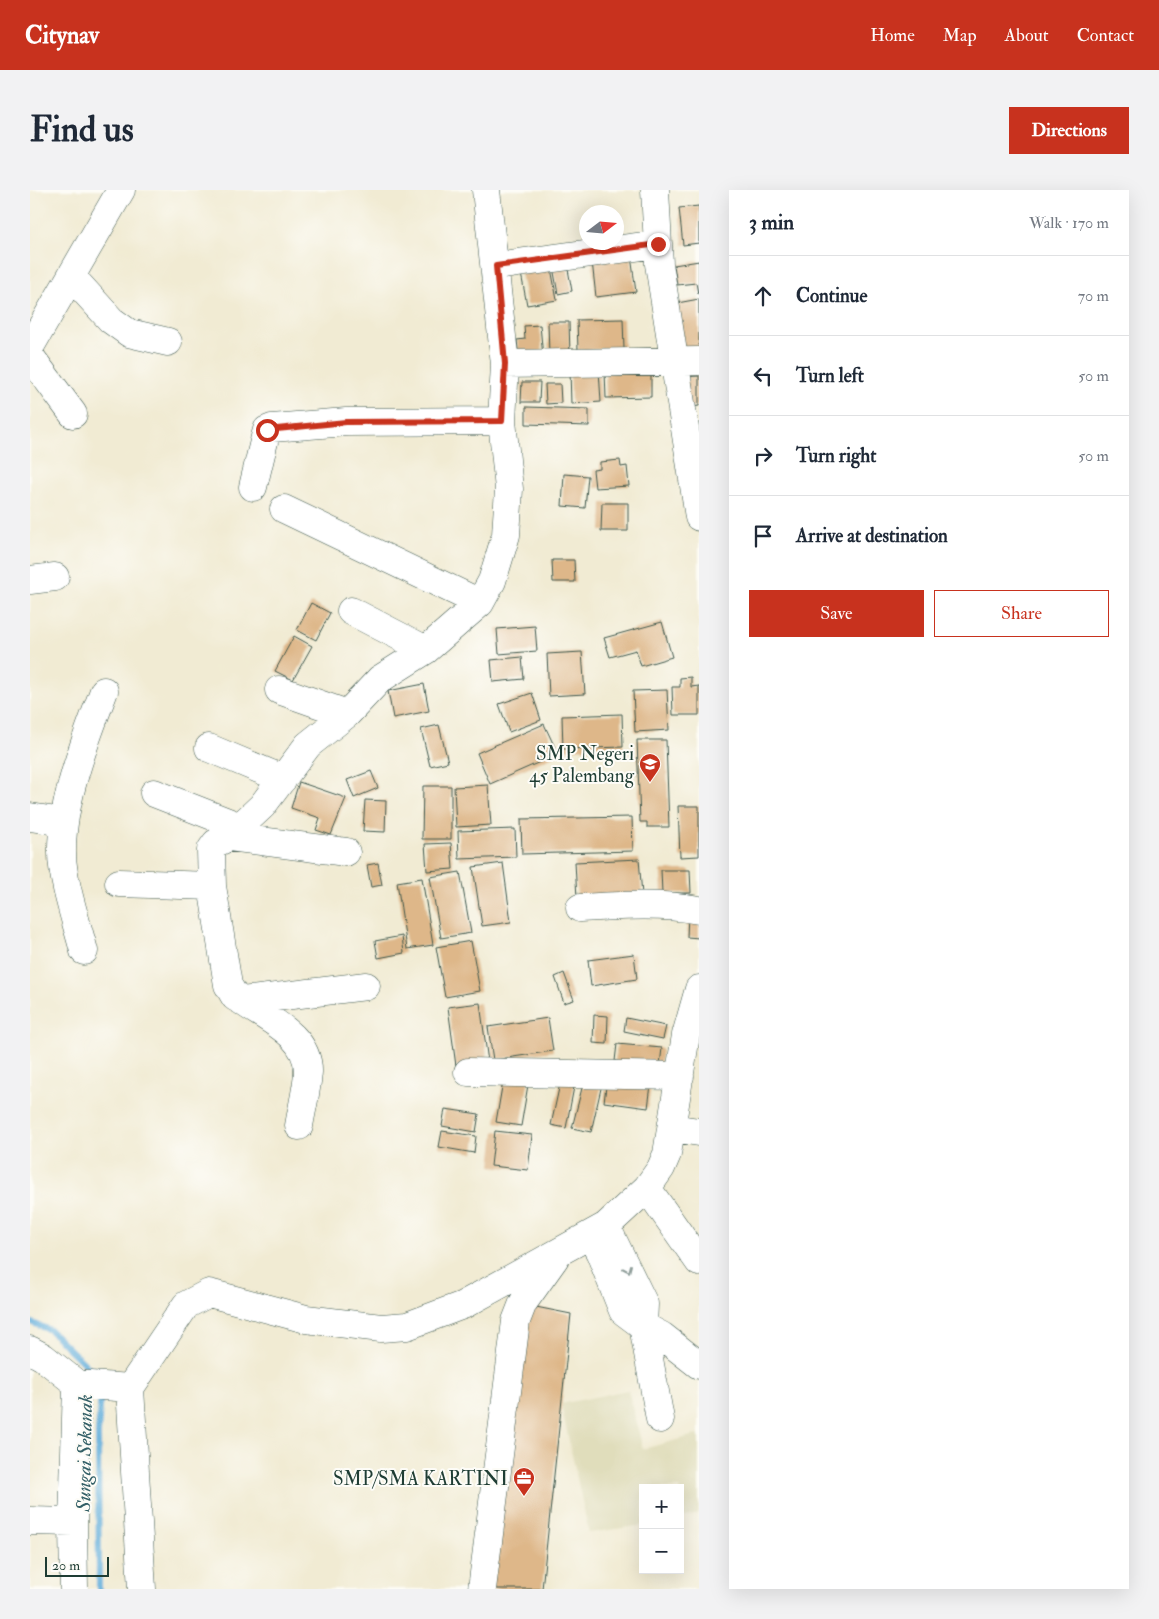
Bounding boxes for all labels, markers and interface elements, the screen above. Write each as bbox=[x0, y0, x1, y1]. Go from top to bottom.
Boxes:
text: Citynav bbox=[25, 20, 99, 51]
text: Home bbox=[870, 24, 915, 47]
text: Map bbox=[943, 24, 977, 47]
text: About bbox=[1005, 24, 1049, 47]
text: Contact bbox=[1077, 24, 1134, 47]
button: Directions bbox=[1009, 107, 1129, 154]
text: Find us bbox=[30, 108, 134, 152]
north arrow bbox=[579, 205, 624, 250]
text: 3 min bbox=[749, 209, 794, 236]
text: Walk · 170 m bbox=[1029, 213, 1109, 233]
route end bbox=[647, 233, 670, 256]
icon: ahead bbox=[749, 282, 777, 310]
text: Continue bbox=[796, 284, 867, 308]
text: 70 m bbox=[1078, 286, 1109, 306]
icon: left bbox=[749, 362, 777, 390]
text: Turn left bbox=[796, 364, 864, 388]
text: 50 m bbox=[1078, 366, 1109, 386]
route start bbox=[256, 419, 279, 442]
icon: right bbox=[749, 442, 777, 470]
text: Turn right bbox=[796, 444, 876, 468]
text: 50 m bbox=[1078, 446, 1109, 466]
icon: arrive bbox=[749, 522, 777, 550]
text: Arrive at destination bbox=[796, 524, 948, 548]
button: Save bbox=[749, 590, 924, 637]
button: Share bbox=[934, 590, 1109, 637]
place label: SMP Negeri 45 Palembang bbox=[529, 742, 635, 788]
school or university icon: SMP Negeri 45 Palembang bbox=[638, 752, 662, 783]
one-way arrow bbox=[621, 1264, 632, 1273]
water label: Sungai Sekanak bbox=[71, 1394, 98, 1513]
office icon: SMP/SMA KARTINI bbox=[512, 1466, 536, 1497]
place label: SMP/SMA KARTINI bbox=[333, 1467, 508, 1491]
map controls bbox=[639, 1484, 684, 1574]
button: + bbox=[639, 1484, 684, 1529]
button: − bbox=[639, 1529, 684, 1574]
scale bar bbox=[45, 1554, 109, 1577]
text: 20 m bbox=[52, 1557, 80, 1574]

